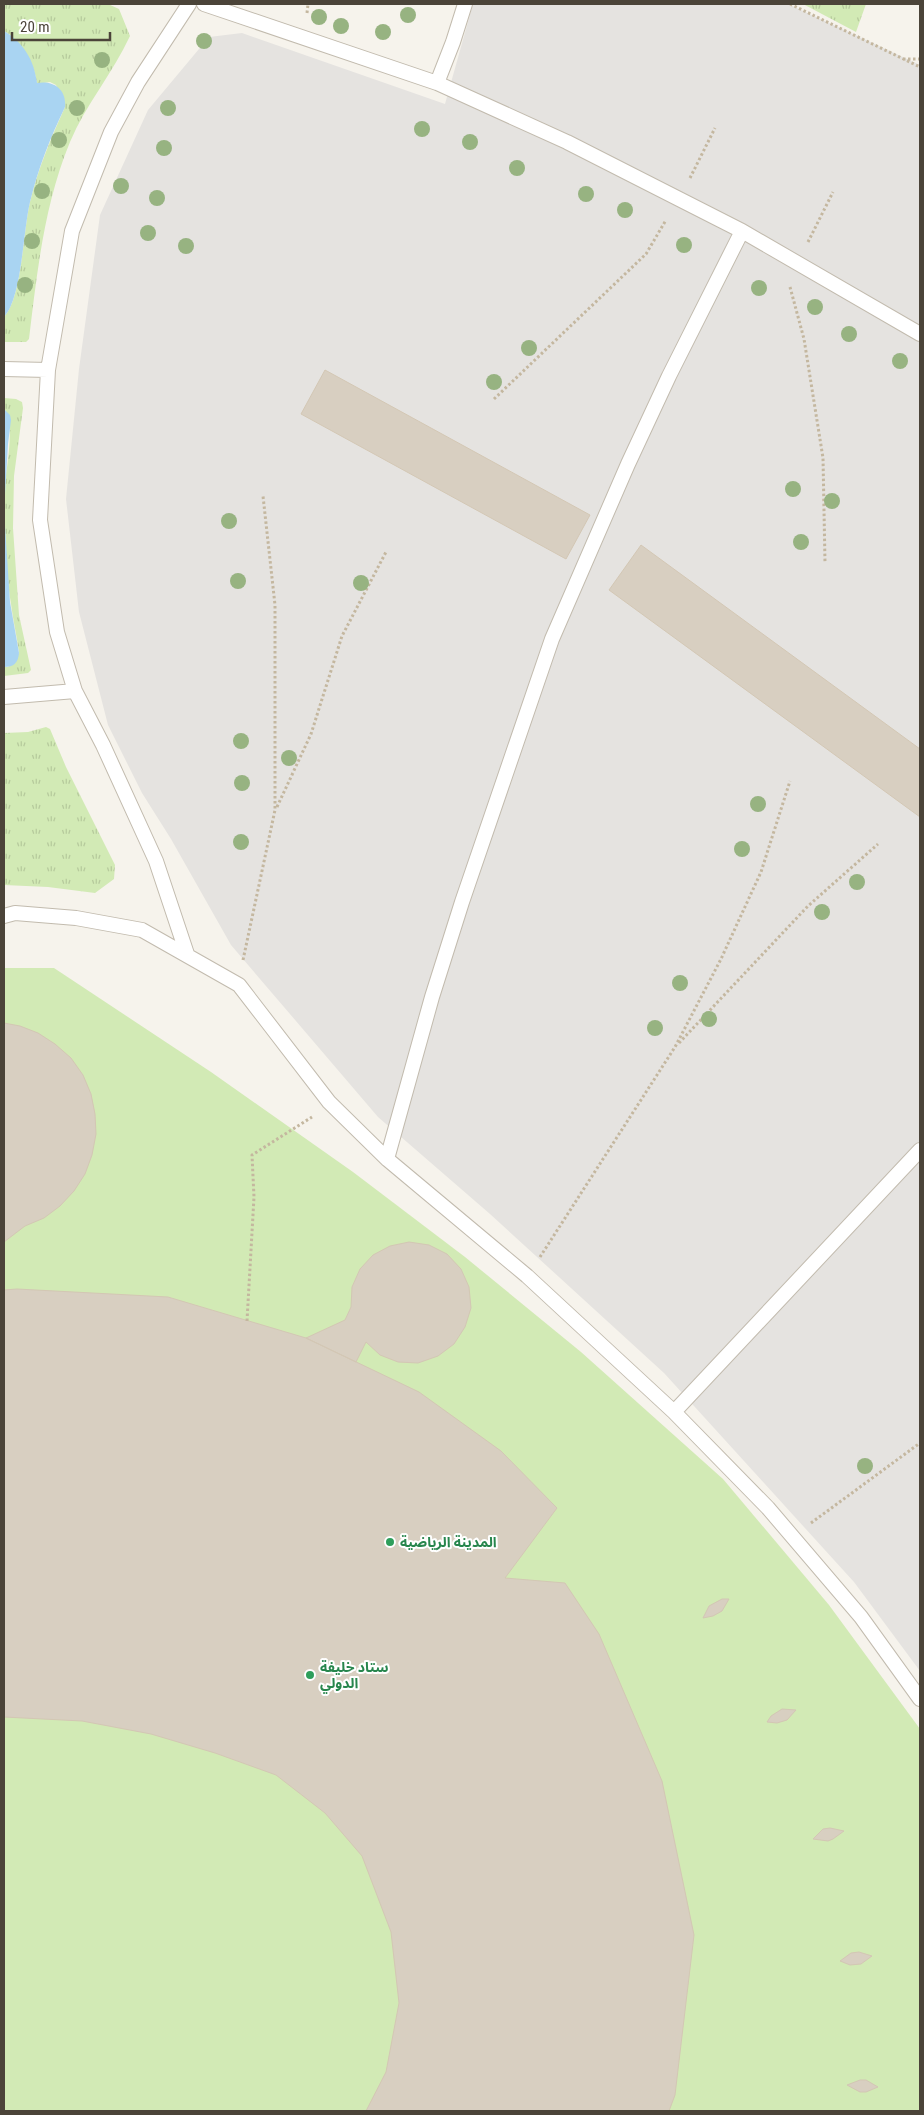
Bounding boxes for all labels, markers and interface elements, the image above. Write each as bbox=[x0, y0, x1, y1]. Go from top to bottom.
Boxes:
scale bar bbox=[12, 10, 110, 42]
text: 20 m bbox=[20, 18, 50, 36]
place label: المدينة الرياضية bbox=[400, 1534, 497, 1551]
marker: المدينة الرياضية bbox=[384, 1536, 396, 1548]
place label: ستاد خليفة الدولي bbox=[320, 1659, 388, 1694]
marker: ستاد خليفة الدولي bbox=[304, 1669, 316, 1681]

